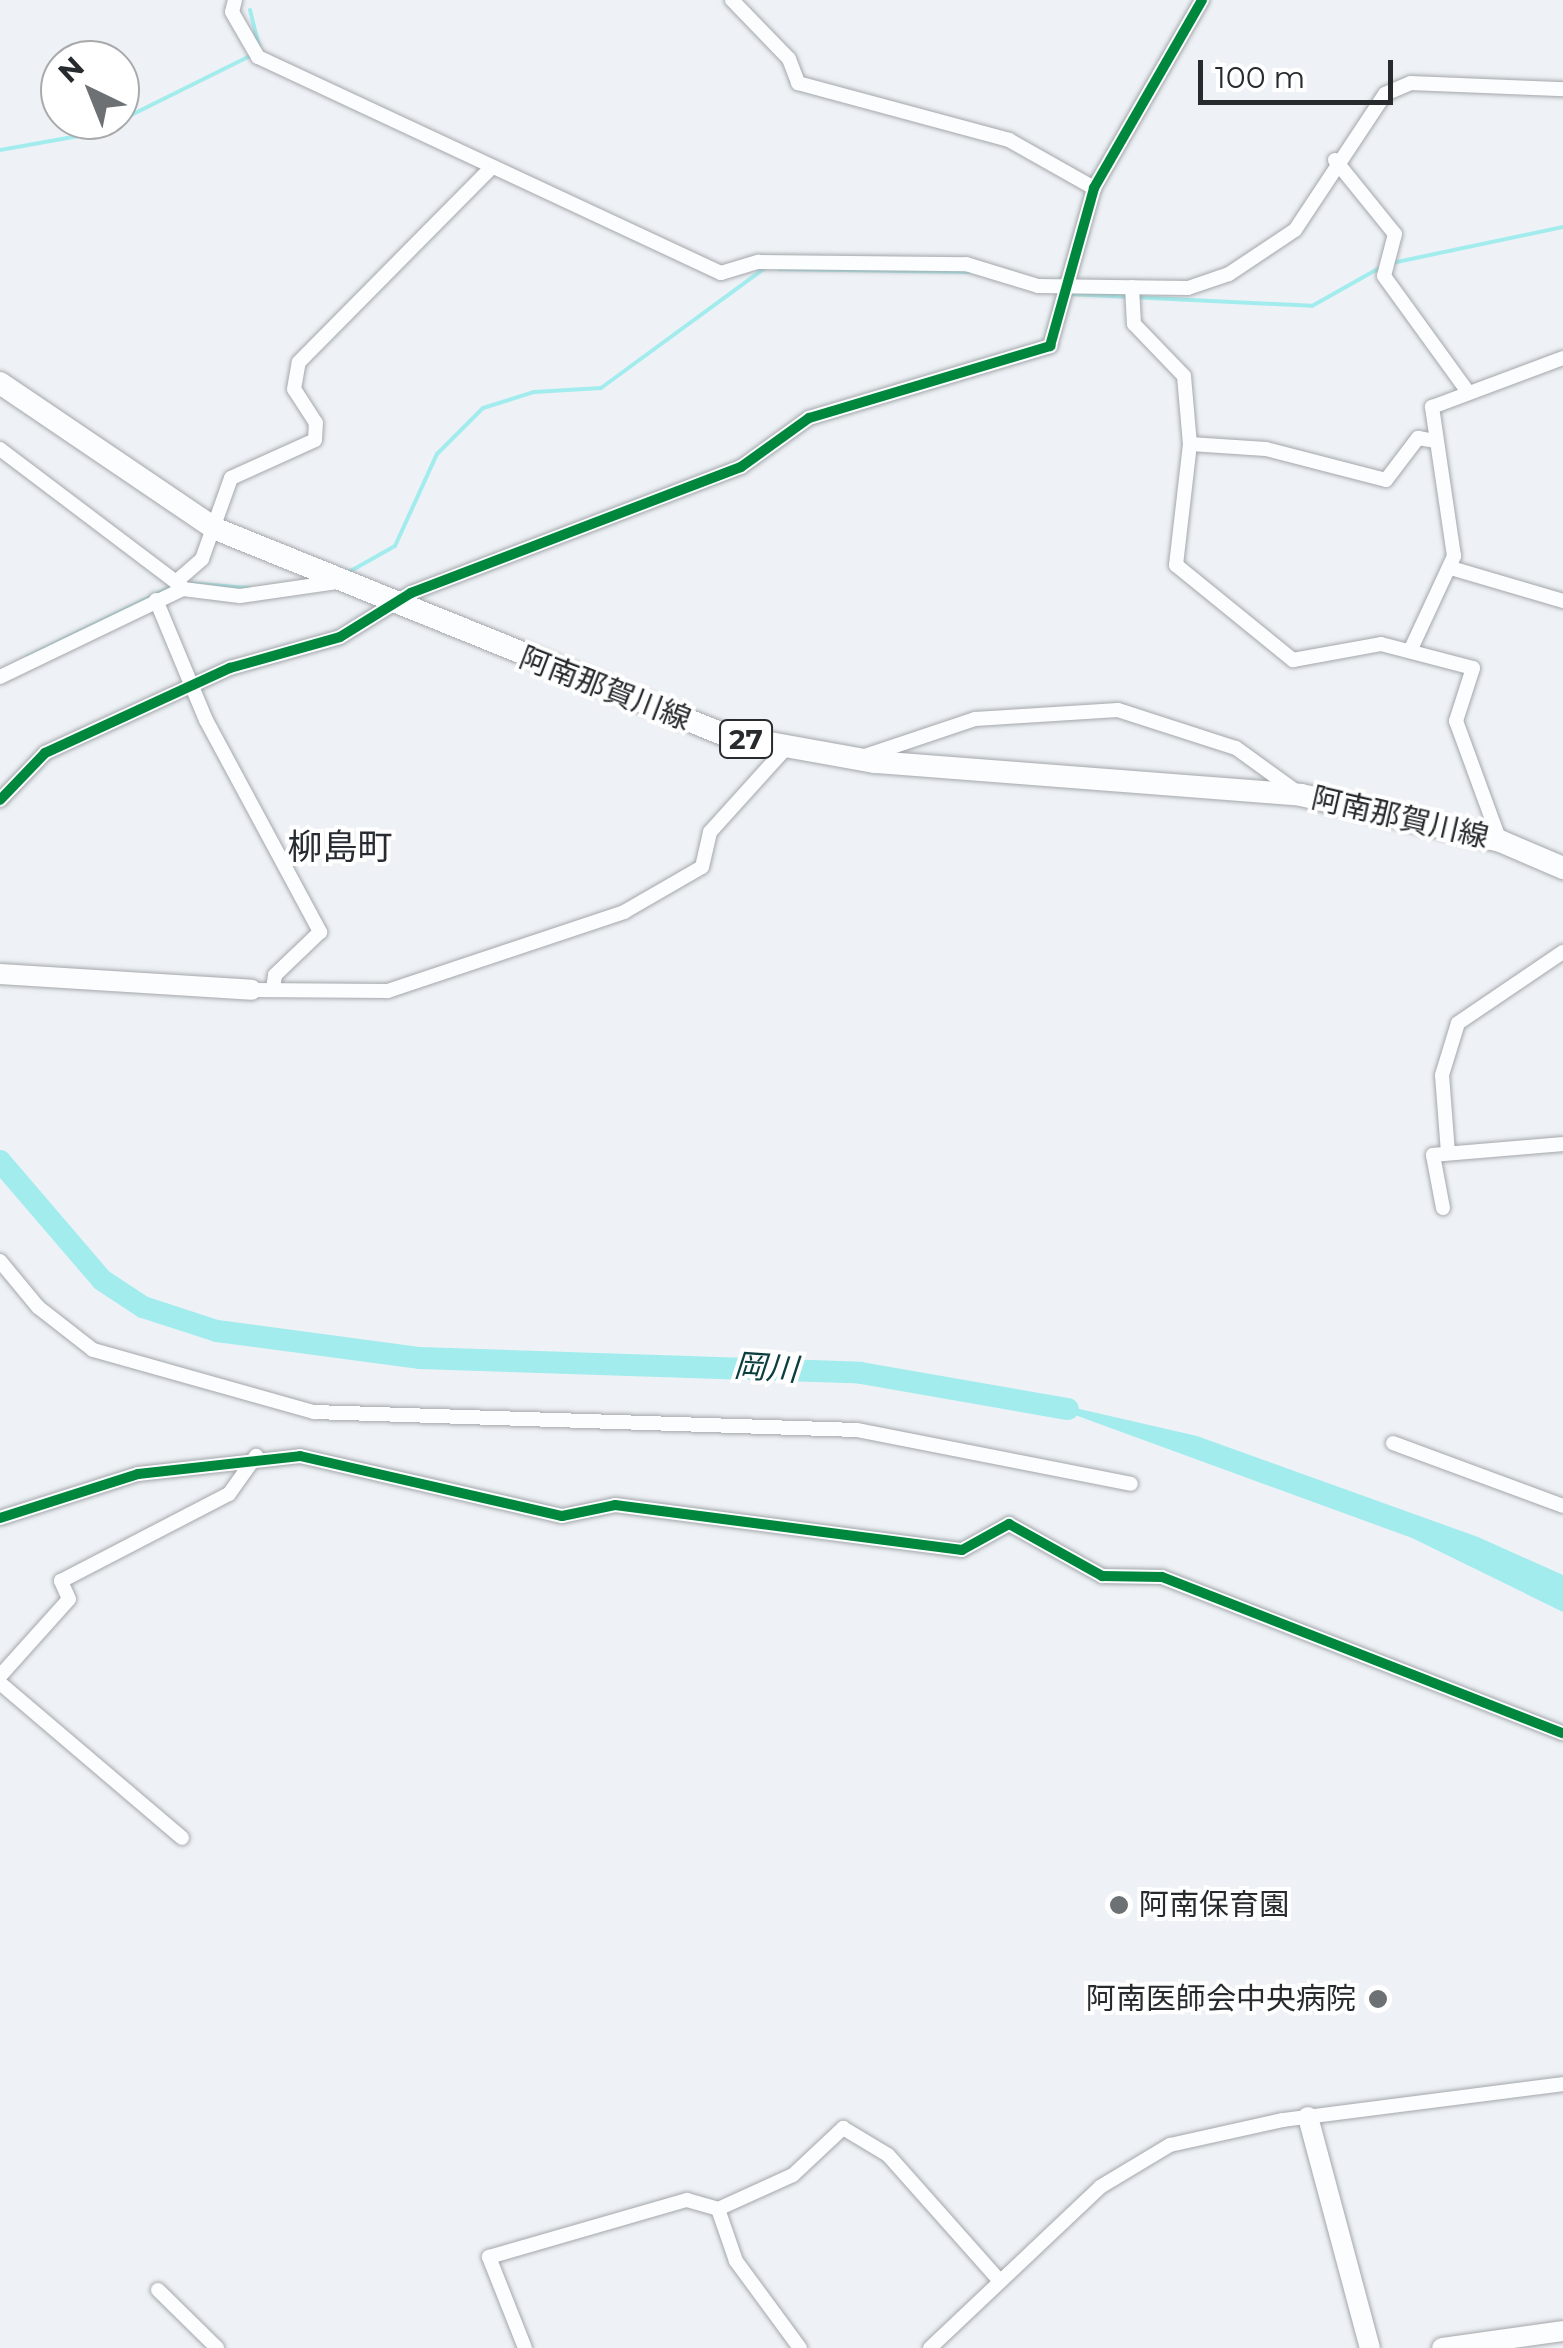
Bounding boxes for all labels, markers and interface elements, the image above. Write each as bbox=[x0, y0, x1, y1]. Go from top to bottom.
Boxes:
north arrow bbox=[40, 40, 140, 140]
scale bar bbox=[1203, 40, 1398, 102]
text: N bbox=[51, 49, 91, 90]
text: 100 m bbox=[1215, 59, 1305, 96]
street label: 阿南那賀川線 bbox=[515, 640, 695, 738]
road number: 27 bbox=[718, 716, 774, 762]
street label: 阿南那賀川線 bbox=[1308, 780, 1492, 856]
district label: 柳島町 bbox=[288, 826, 392, 868]
water label: 岡川 bbox=[733, 1347, 799, 1389]
place label: 阿南保育園 bbox=[1139, 1887, 1289, 1923]
marker: 阿南保育園 bbox=[1108, 1894, 1130, 1916]
place label: 阿南医師会中央病院 bbox=[1086, 1981, 1356, 2017]
marker: 阿南医師会中央病院 bbox=[1365, 1986, 1391, 2012]

